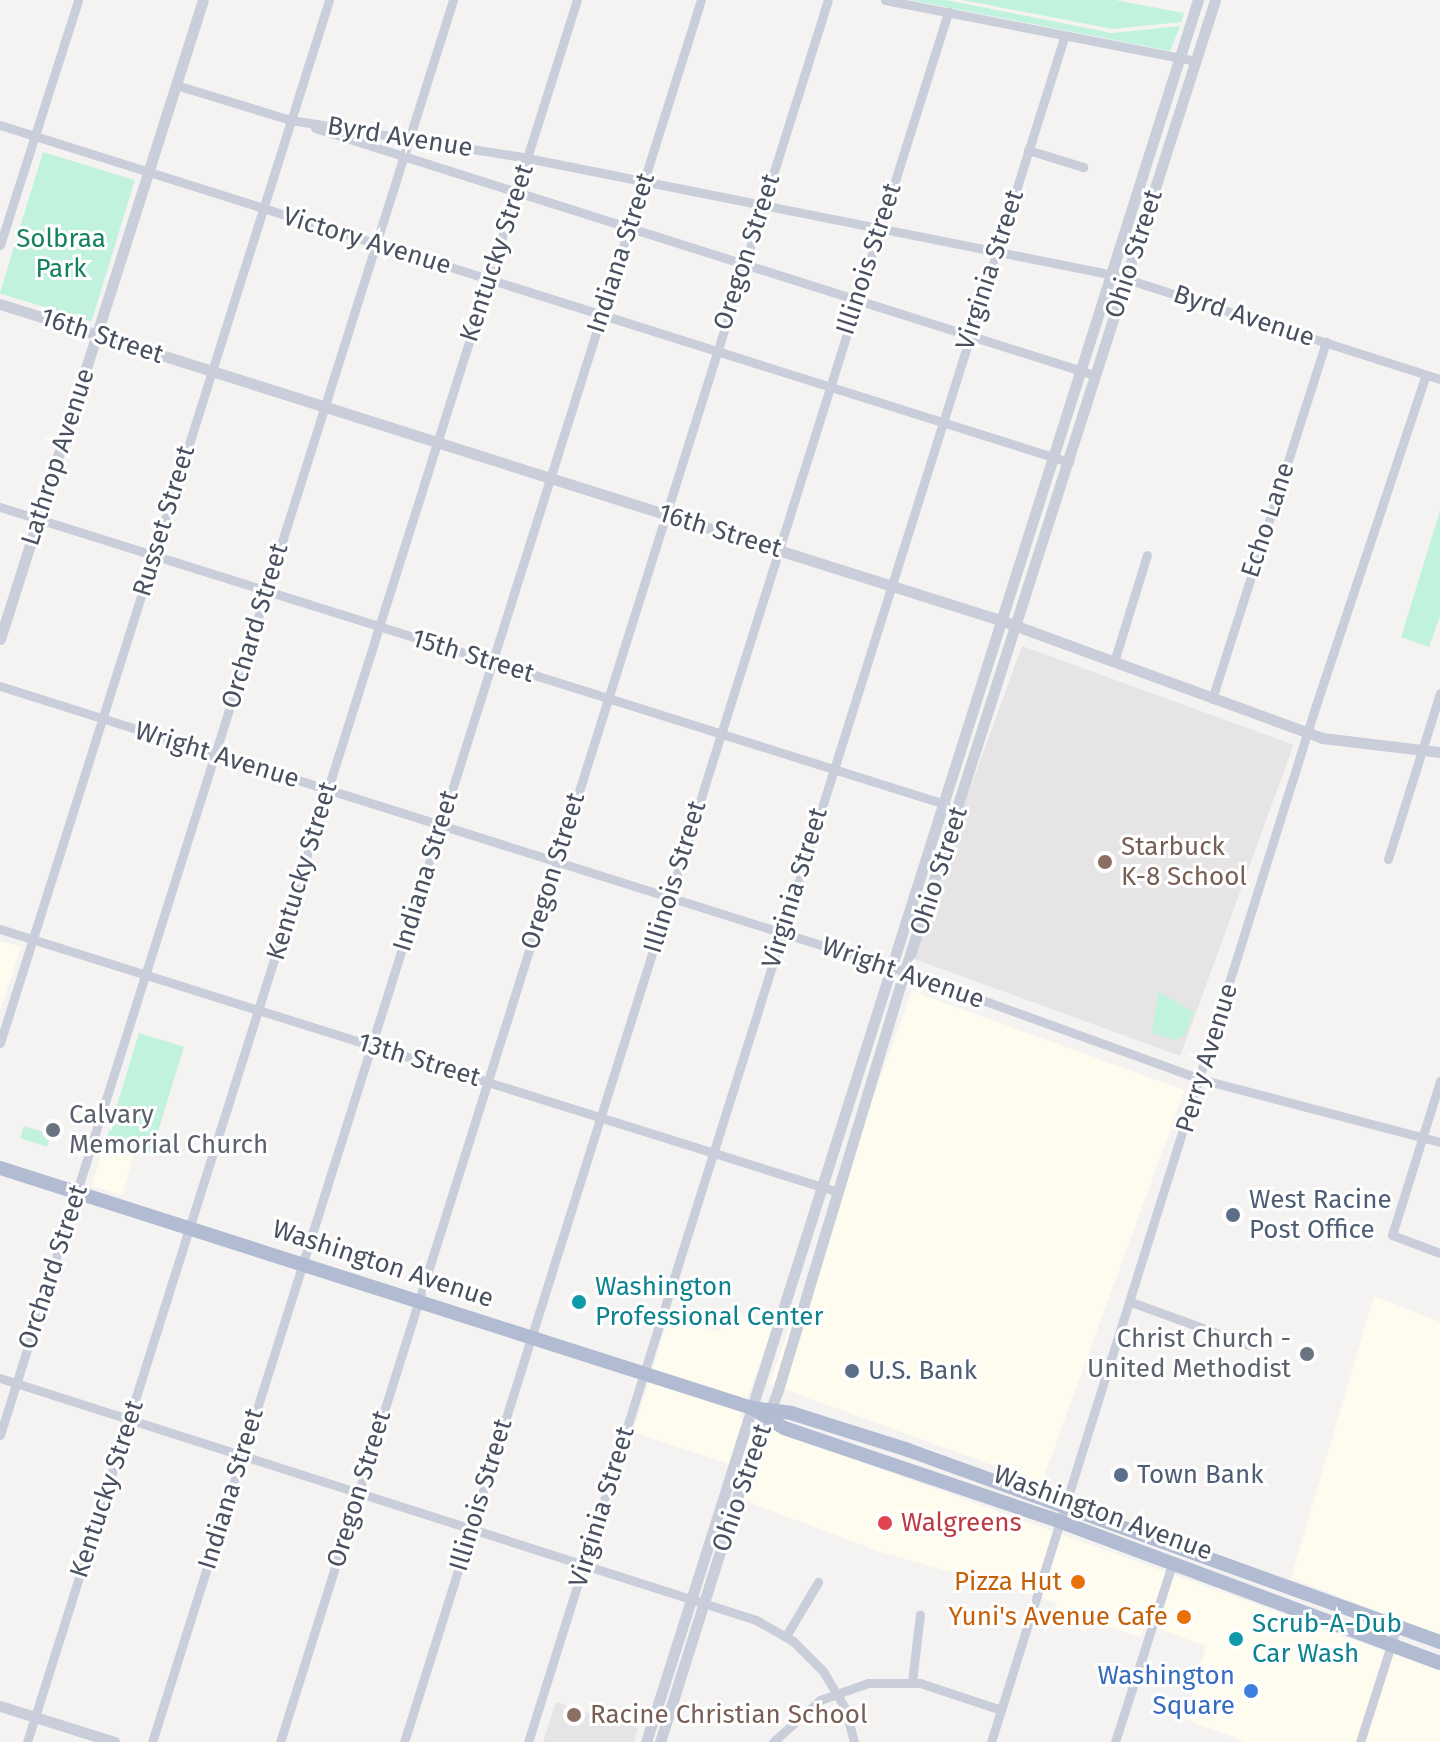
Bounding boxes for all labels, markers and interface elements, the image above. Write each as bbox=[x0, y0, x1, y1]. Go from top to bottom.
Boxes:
street label: Byrd Avenue bbox=[325, 110, 475, 164]
street label: Kentucky Street bbox=[454, 160, 540, 346]
street label: Indiana Street bbox=[580, 169, 662, 337]
street label: Oregon Street bbox=[707, 170, 787, 334]
street label: Illinois Street bbox=[830, 179, 908, 339]
street label: Virginia Street bbox=[949, 186, 1031, 354]
street label: Ohio Street bbox=[1099, 186, 1169, 322]
street label: Victory Avenue bbox=[279, 201, 455, 281]
park label: Solbraa Park bbox=[16, 223, 106, 284]
street label: Byrd Avenue bbox=[1169, 279, 1319, 353]
street label: 16th Street bbox=[37, 302, 167, 370]
street label: Lathrop Avenue bbox=[15, 364, 101, 550]
street label: Russet Street bbox=[126, 442, 202, 600]
street label: Echo Lane bbox=[1235, 458, 1301, 582]
street label: 16th Street bbox=[655, 497, 785, 565]
street label: Orchard Street bbox=[215, 540, 295, 712]
street label: 15th Street bbox=[408, 623, 538, 689]
street label: Wright Avenue bbox=[131, 715, 303, 795]
street label: Kentucky Street bbox=[260, 778, 344, 964]
street label: Indiana Street bbox=[387, 787, 465, 955]
street label: Oregon Street bbox=[514, 789, 592, 953]
street label: Illinois Street bbox=[637, 797, 713, 957]
street label: Ohio Street bbox=[904, 803, 974, 939]
street label: Virginia Street bbox=[756, 804, 834, 972]
place label: Starbuck K-8 School bbox=[1121, 831, 1247, 892]
marker: Starbuck K-8 School bbox=[1096, 853, 1114, 871]
street label: Wright Avenue bbox=[818, 931, 988, 1015]
street label: Perry Avenue bbox=[1169, 980, 1245, 1136]
street label: 13th Street bbox=[354, 1027, 484, 1093]
place label: Calvary Memorial Church bbox=[69, 1099, 268, 1160]
marker: Calvary Memorial Church bbox=[44, 1121, 62, 1139]
street label: Orchard Street bbox=[12, 1181, 94, 1353]
place label: West Racine Post Office bbox=[1249, 1184, 1392, 1246]
marker: West Racine Post Office bbox=[1224, 1206, 1242, 1224]
street label: Washington Avenue bbox=[269, 1214, 497, 1314]
place label: Washington Professional Center bbox=[595, 1271, 823, 1332]
marker: Washington Professional Center bbox=[570, 1293, 588, 1311]
place label: Christ Church - United Methodist bbox=[1087, 1323, 1291, 1384]
marker: Christ Church - United Methodist bbox=[1298, 1345, 1316, 1363]
place label: U.S. Bank bbox=[868, 1355, 977, 1387]
marker: U.S. Bank bbox=[843, 1362, 861, 1380]
street label: Kentucky Street bbox=[64, 1396, 150, 1582]
street label: Indiana Street bbox=[192, 1405, 270, 1573]
street label: Oregon Street bbox=[320, 1407, 398, 1571]
street label: Illinois Street bbox=[443, 1415, 519, 1575]
street label: Ohio Street bbox=[706, 1420, 778, 1556]
street label: Virginia Street bbox=[563, 1423, 641, 1591]
street label: Washington Avenue bbox=[989, 1459, 1217, 1567]
place label: Town Bank bbox=[1137, 1459, 1263, 1491]
marker: Town Bank bbox=[1112, 1466, 1130, 1484]
place label: Walgreens bbox=[901, 1507, 1022, 1539]
marker: Walgreens bbox=[876, 1514, 894, 1532]
place label: Pizza Hut bbox=[954, 1566, 1062, 1598]
marker: Pizza Hut bbox=[1069, 1573, 1087, 1591]
place label: Yuni's Avenue Cafe bbox=[949, 1601, 1168, 1633]
marker: Yuni's Avenue Cafe bbox=[1175, 1608, 1193, 1626]
place label: Scrub-A-Dub Car Wash bbox=[1252, 1608, 1402, 1670]
marker: Scrub-A-Dub Car Wash bbox=[1227, 1630, 1245, 1648]
place label: Washington Square bbox=[1098, 1660, 1235, 1722]
marker: Washington Square bbox=[1242, 1682, 1260, 1700]
place label: Racine Christian School bbox=[590, 1699, 868, 1731]
marker: Racine Christian School bbox=[565, 1706, 583, 1724]

